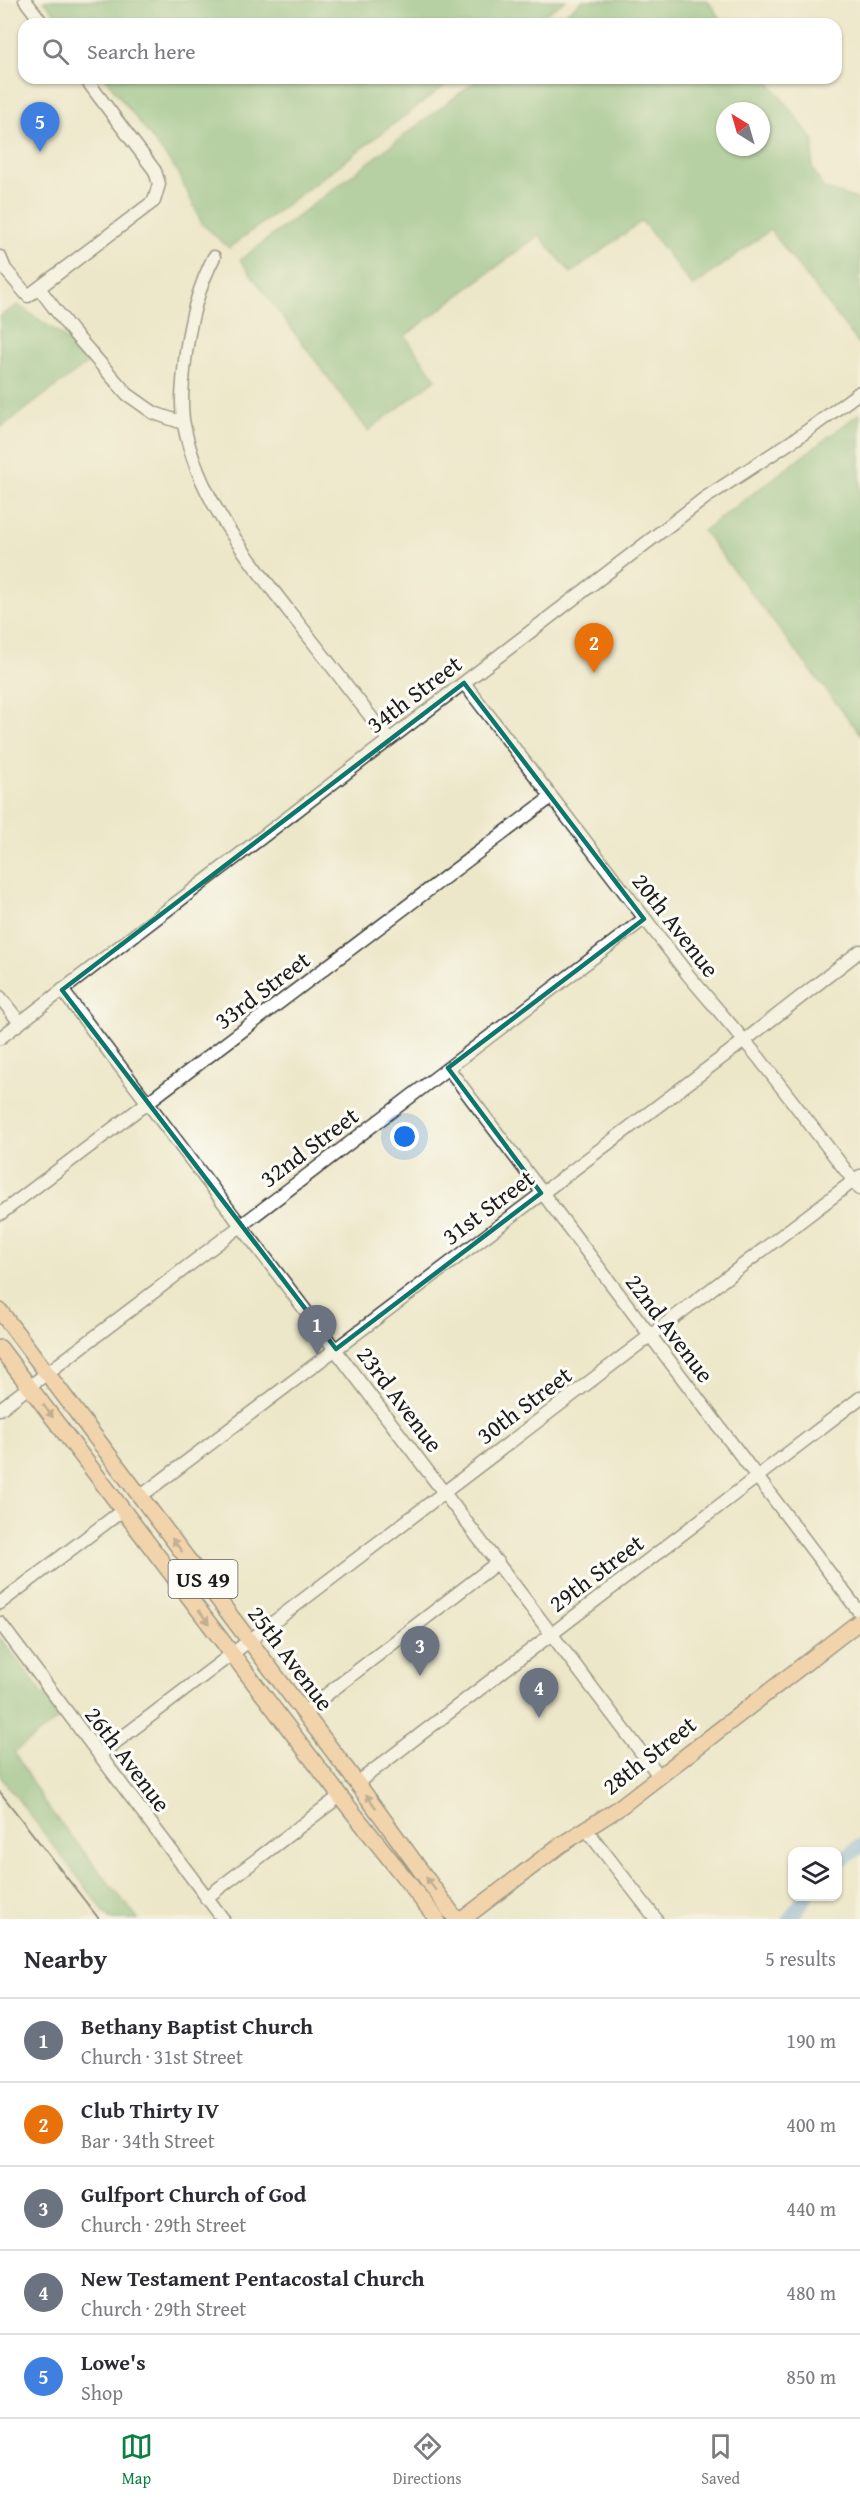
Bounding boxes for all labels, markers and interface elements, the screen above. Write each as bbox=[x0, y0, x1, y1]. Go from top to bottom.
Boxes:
search box bbox=[18, 18, 842, 84]
icon: search bbox=[39, 35, 72, 68]
text: Search here bbox=[87, 35, 196, 67]
pin: 5 bbox=[20, 102, 60, 152]
north arrow bbox=[716, 102, 770, 156]
pin: 2 bbox=[574, 624, 614, 673]
street label: 34th Street bbox=[359, 646, 469, 741]
street label: 20th Avenue bbox=[624, 865, 728, 985]
street label: 33rd Street bbox=[207, 942, 318, 1038]
street label: 32nd Street bbox=[252, 1098, 366, 1196]
your location bbox=[390, 1122, 419, 1151]
street label: 31st Street bbox=[435, 1160, 542, 1253]
street label: 22nd Avenue bbox=[617, 1266, 723, 1390]
pin: 1 bbox=[298, 1306, 336, 1355]
street label: 23rd Avenue bbox=[349, 1339, 451, 1459]
street label: 30th Street bbox=[469, 1357, 579, 1452]
one-way arrow bbox=[42, 1403, 54, 1419]
street label: 29th Street bbox=[541, 1525, 651, 1620]
one-way arrow bbox=[171, 1537, 183, 1553]
road number: US 49 bbox=[168, 1560, 238, 1598]
street label: 25th Avenue bbox=[240, 1598, 342, 1718]
one-way arrow bbox=[197, 1609, 209, 1624]
pin: 3 bbox=[400, 1626, 440, 1676]
pin: 4 bbox=[520, 1668, 558, 1718]
street label: 26th Avenue bbox=[77, 1699, 179, 1819]
street label: 28th Street bbox=[594, 1707, 704, 1803]
one-way arrow bbox=[364, 1793, 377, 1809]
map controls bbox=[788, 1847, 842, 1901]
button: layers bbox=[788, 1847, 842, 1901]
one-way arrow bbox=[425, 1876, 437, 1892]
text: Nearby bbox=[24, 1939, 107, 1978]
text: 5 results bbox=[765, 1944, 836, 1973]
text: Bethany Baptist Church bbox=[81, 2010, 313, 2042]
text: 1 bbox=[38, 2026, 49, 2055]
text: 190 m bbox=[786, 2026, 836, 2055]
text: Church · 31st Street bbox=[81, 2042, 243, 2071]
text: Club Thirty IV bbox=[81, 2094, 219, 2126]
text: 2 bbox=[38, 2110, 49, 2139]
text: 400 m bbox=[786, 2110, 836, 2139]
text: Bar · 34th Street bbox=[81, 2126, 215, 2155]
text: Gulfport Church of God bbox=[81, 2178, 306, 2210]
text: 3 bbox=[38, 2194, 49, 2223]
text: 440 m bbox=[786, 2194, 836, 2223]
text: Church · 29th Street bbox=[81, 2210, 246, 2239]
text: New Testament Pentacostal Church bbox=[81, 2262, 424, 2294]
text: 4 bbox=[38, 2278, 49, 2307]
text: 480 m bbox=[786, 2278, 836, 2307]
text: Church · 29th Street bbox=[81, 2294, 246, 2323]
text: Lowe's bbox=[81, 2346, 146, 2378]
text: 5 bbox=[38, 2362, 49, 2391]
text: 850 m bbox=[786, 2362, 836, 2391]
text: Shop bbox=[81, 2378, 123, 2407]
tab: Map bbox=[120, 2430, 153, 2490]
tab: Directions bbox=[393, 2430, 462, 2490]
tab: Saved bbox=[701, 2430, 740, 2490]

